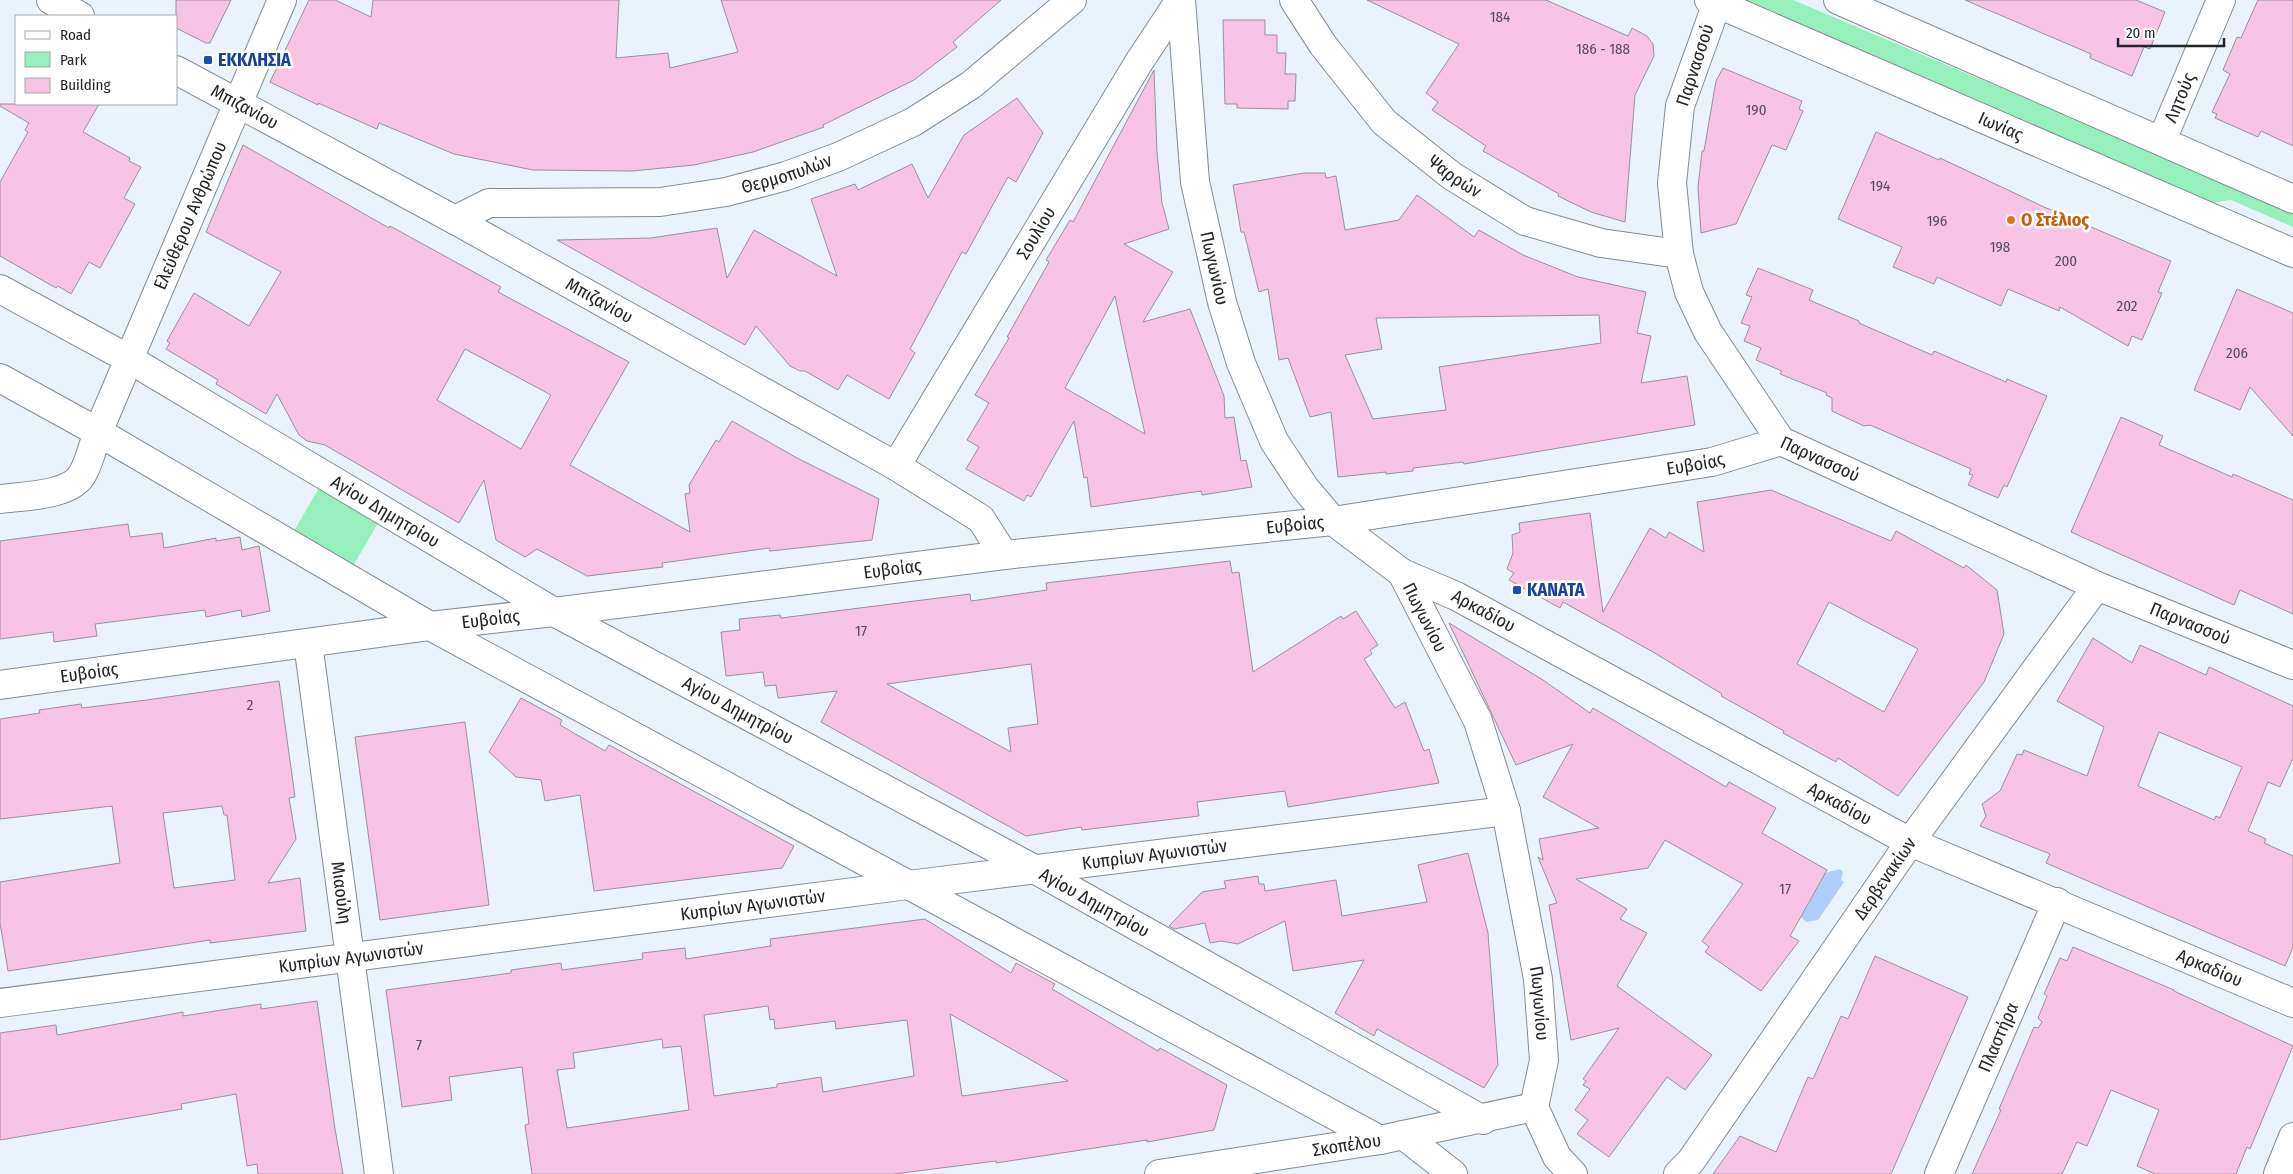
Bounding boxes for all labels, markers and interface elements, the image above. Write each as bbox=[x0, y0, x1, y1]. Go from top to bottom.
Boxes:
house number: 184 bbox=[1490, 8, 1510, 26]
legend bbox=[15, 15, 178, 105]
scale bar bbox=[2118, 15, 2224, 47]
street label: Παρνασσού bbox=[1671, 21, 1719, 109]
text: 20 m bbox=[2126, 24, 2156, 42]
text: Road bbox=[60, 26, 91, 44]
house number: 186 - 188 bbox=[1576, 40, 1630, 58]
place label: ΕΚΚΛΗΣΙΑ bbox=[218, 49, 291, 71]
text: Park bbox=[60, 51, 87, 69]
marker: ΕΚΚΛΗΣΙΑ bbox=[202, 54, 214, 66]
street label: Λητούς bbox=[2160, 69, 2200, 126]
text: Building bbox=[60, 76, 111, 94]
street label: Μπιζανίου bbox=[207, 80, 282, 134]
house number: 190 bbox=[1746, 101, 1766, 119]
street label: Ιωνίας bbox=[1975, 107, 2027, 146]
street label: Ελεύθερου Ανθρώπου bbox=[149, 138, 231, 293]
street label: Θερμοπυλών bbox=[739, 149, 835, 198]
street label: Ψαρρών bbox=[1424, 150, 1485, 202]
house number: 194 bbox=[1870, 177, 1890, 195]
street label: Σουλίου bbox=[1012, 203, 1060, 263]
place label: Ο Στέλιος bbox=[2021, 209, 2089, 231]
house number: 196 bbox=[1927, 212, 1947, 230]
marker: Ο Στέλιος bbox=[2005, 214, 2017, 226]
street label: Πωγωνίου bbox=[1195, 229, 1233, 307]
house number: 198 bbox=[1990, 238, 2010, 256]
house number: 200 bbox=[2055, 252, 2077, 270]
street label: Μπιζανίου bbox=[562, 273, 637, 328]
house number: 202 bbox=[2117, 297, 2138, 315]
house number: 206 bbox=[2226, 344, 2248, 362]
street label: Παρνασσού bbox=[1777, 431, 1863, 487]
street label: Ευβοίας bbox=[1665, 448, 1727, 480]
street label: Αγίου Δημητρίου bbox=[327, 471, 444, 552]
street label: Ευβοίας bbox=[1265, 511, 1326, 539]
street label: Ευβοίας bbox=[862, 555, 923, 584]
street label: Πωγωνίου bbox=[1398, 579, 1452, 656]
place label: ΚΑΝΑΤΑ bbox=[1527, 579, 1585, 601]
marker: ΚΑΝΑΤΑ bbox=[1511, 584, 1523, 596]
street label: Αρκαδίου bbox=[1448, 585, 1519, 637]
street label: Παρνασσού bbox=[2147, 597, 2234, 650]
street label: Ευβοίας bbox=[460, 605, 521, 633]
house number: 17 bbox=[855, 622, 867, 640]
street label: Ευβοίας bbox=[59, 658, 120, 688]
street label: Αγίου Δημητρίου bbox=[679, 672, 797, 749]
house number: 2 bbox=[247, 696, 254, 714]
street label: Αρκαδίου bbox=[1804, 778, 1875, 830]
street label: Δερβενακίων bbox=[1849, 833, 1921, 924]
street label: Κυπρίων Αγωνιστών bbox=[1081, 835, 1228, 874]
street label: Μιαούλη bbox=[326, 860, 356, 925]
street label: Αγίου Δημητρίου bbox=[1035, 863, 1153, 942]
house number: 17 bbox=[1779, 880, 1791, 898]
street label: Κυπρίων Αγωνιστών bbox=[679, 885, 827, 925]
street label: Κυπρίων Αγωνιστών bbox=[277, 937, 425, 978]
street label: Αρκαδίου bbox=[2173, 944, 2246, 992]
street label: Πωγωνίου bbox=[1525, 964, 1554, 1041]
street label: Πλαστήρα bbox=[1973, 999, 2023, 1076]
house number: 7 bbox=[416, 1036, 422, 1054]
street label: Σκοπέλου bbox=[1311, 1129, 1383, 1161]

